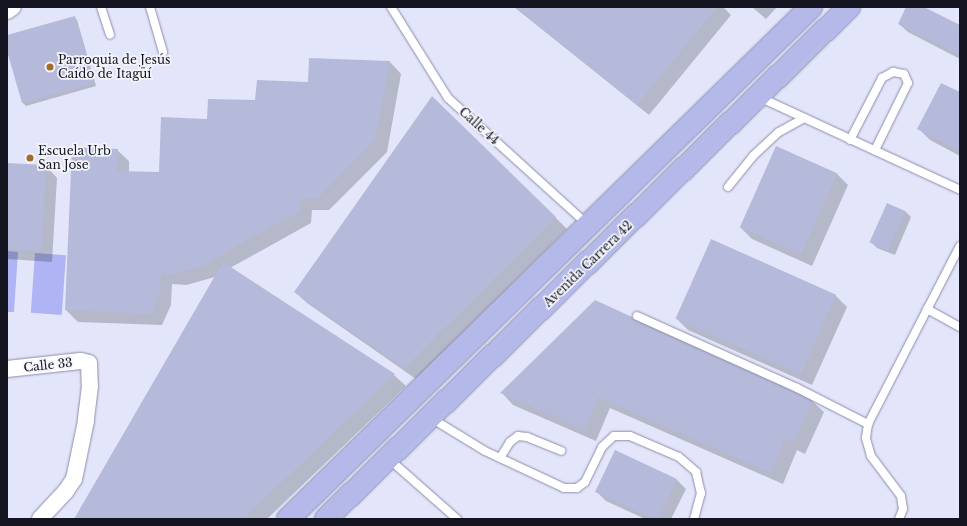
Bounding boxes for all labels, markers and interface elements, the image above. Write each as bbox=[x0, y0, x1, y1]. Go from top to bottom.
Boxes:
place label: Parroquia de Jesús Caído de Itagüí bbox=[58, 53, 171, 81]
marker: Parroquia de Jesús Caído de Itagüí bbox=[45, 62, 55, 72]
street label: Calle 44 bbox=[456, 104, 502, 148]
place label: Escuela Urb San Jose bbox=[38, 144, 111, 172]
marker: Escuela Urb San Jose bbox=[25, 153, 35, 163]
street label: Avenida Carrera 42 bbox=[541, 218, 635, 310]
street label: Calle 33 bbox=[23, 355, 73, 375]

